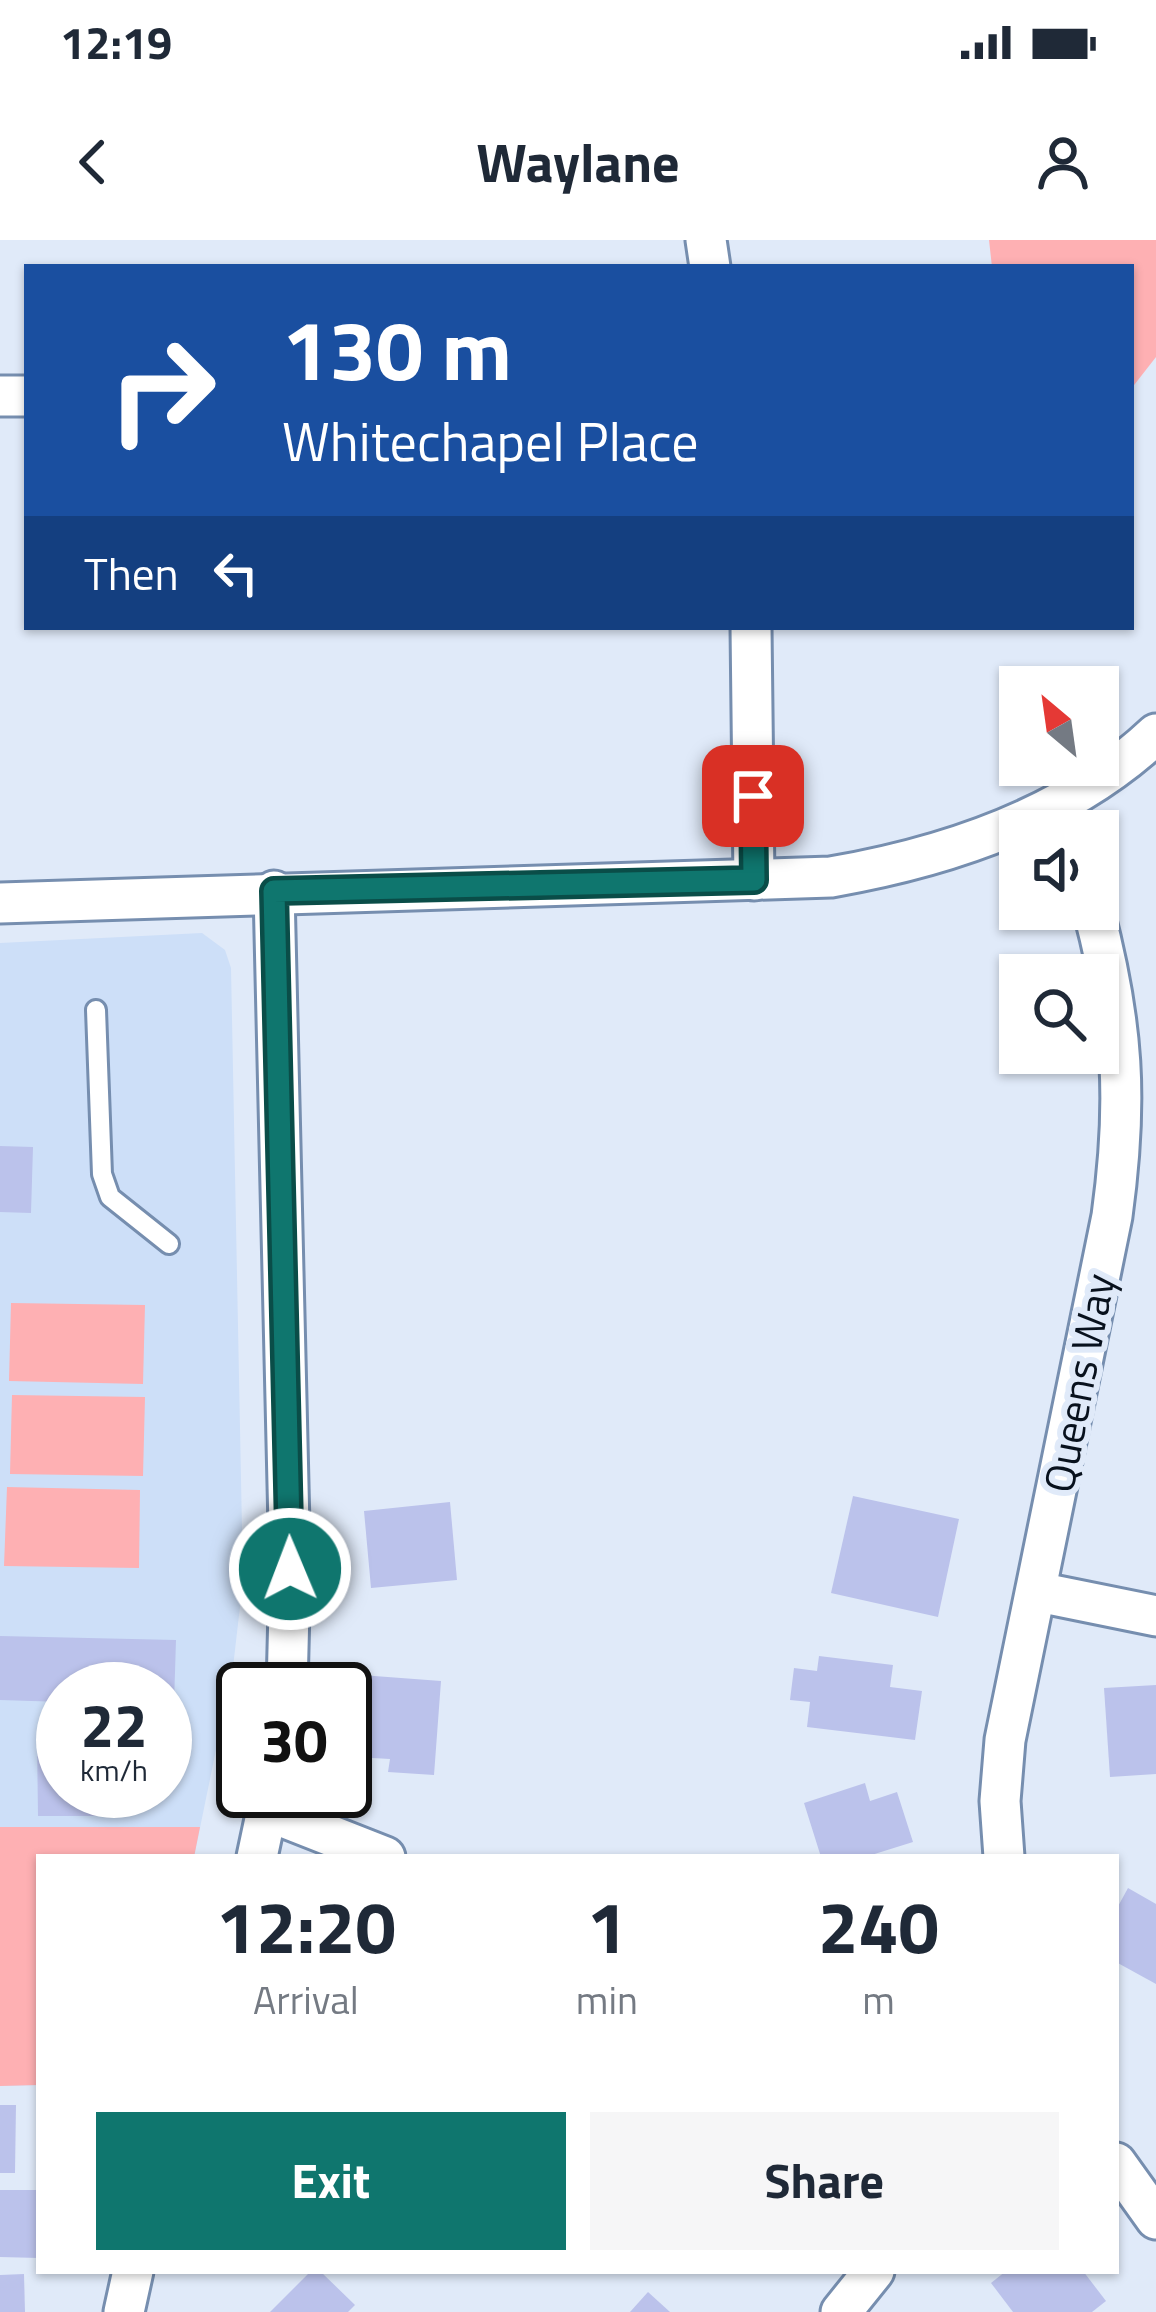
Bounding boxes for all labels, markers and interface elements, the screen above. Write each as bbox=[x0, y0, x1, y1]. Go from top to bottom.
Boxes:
text: 12:19 bbox=[60, 8, 172, 76]
text: Waylane bbox=[476, 121, 680, 203]
icon: back bbox=[60, 129, 126, 195]
icon: person bbox=[1030, 129, 1096, 195]
text: 130 m bbox=[282, 285, 512, 413]
icon: right bbox=[84, 312, 240, 468]
text: Whitechapel Place bbox=[282, 400, 699, 482]
text: Then bbox=[84, 539, 179, 607]
icon: left bbox=[203, 540, 269, 606]
north arrow bbox=[999, 666, 1119, 786]
map controls bbox=[999, 666, 1119, 1074]
pin bbox=[702, 745, 804, 847]
icon: arrive bbox=[720, 763, 786, 829]
button: sound bbox=[999, 810, 1119, 930]
button: search bbox=[999, 954, 1119, 1074]
street label: Queens Way bbox=[1025, 1268, 1131, 1498]
position arrow bbox=[227, 1506, 353, 1632]
speed limit sign: 30 bbox=[216, 1662, 372, 1818]
text: 22 bbox=[80, 1679, 148, 1770]
text: km/h bbox=[80, 1747, 148, 1793]
text: 12:20 bbox=[216, 1871, 396, 1981]
text: 1 bbox=[587, 1871, 627, 1981]
text: 240 bbox=[818, 1871, 939, 1981]
text: Arrival bbox=[253, 1970, 359, 2029]
text: min bbox=[576, 1970, 638, 2029]
text: m bbox=[862, 1970, 895, 2029]
button: Exit bbox=[96, 2112, 566, 2250]
button: Share bbox=[590, 2112, 1059, 2250]

